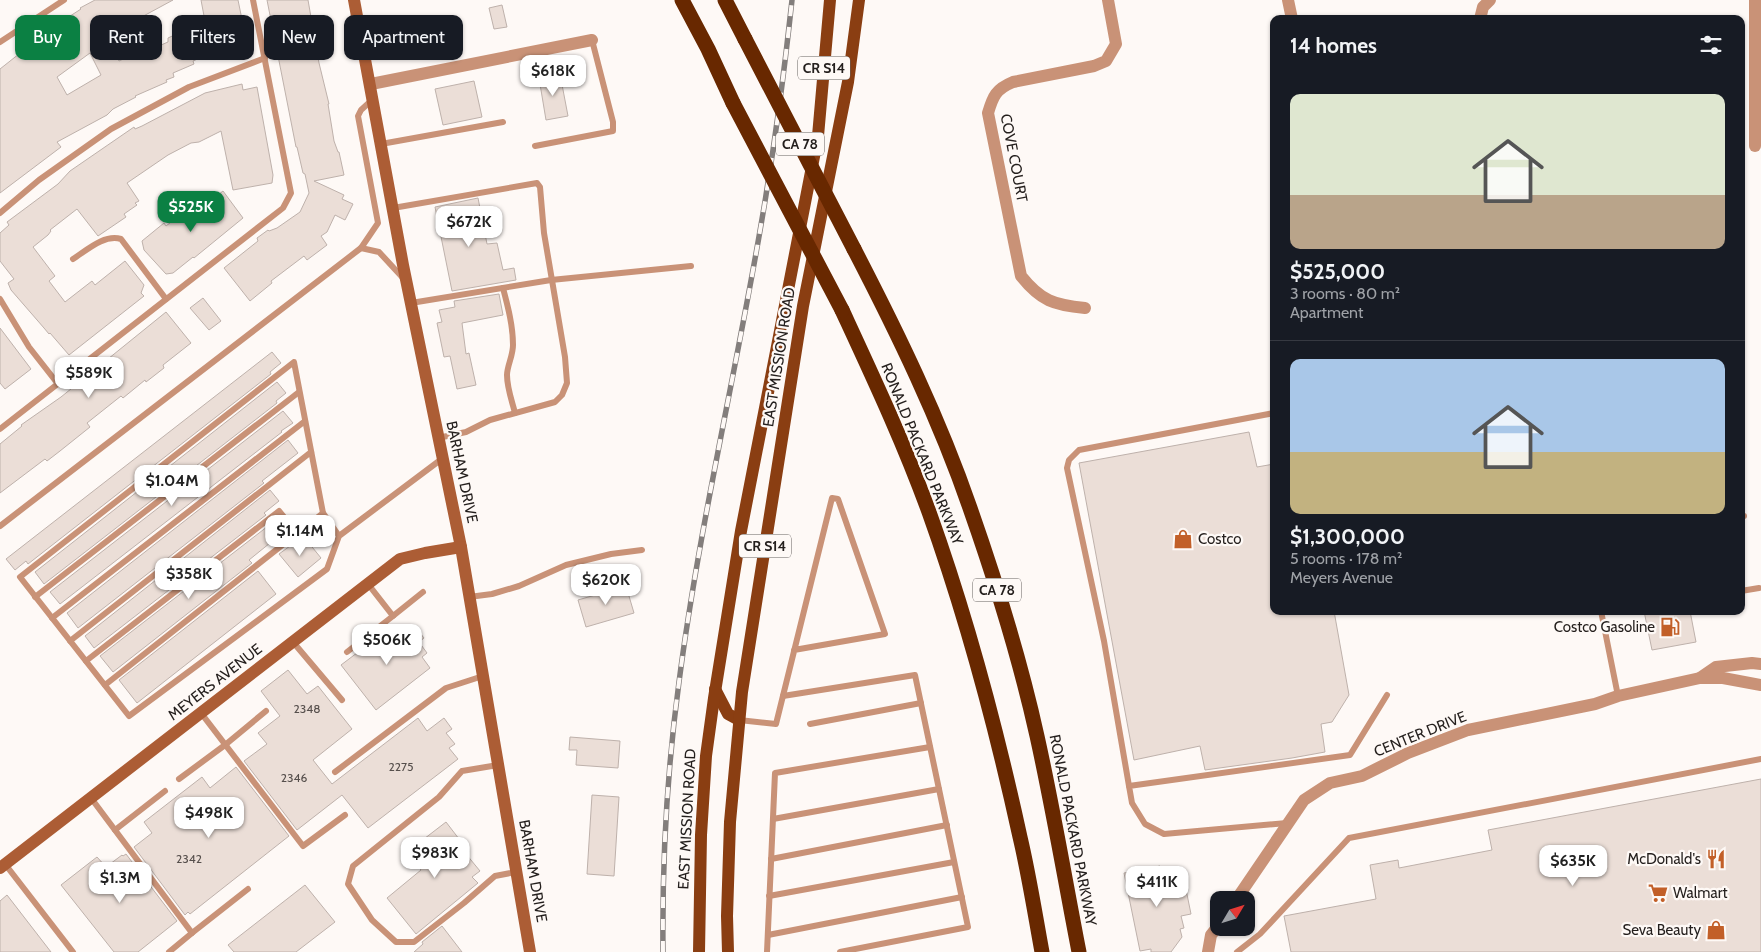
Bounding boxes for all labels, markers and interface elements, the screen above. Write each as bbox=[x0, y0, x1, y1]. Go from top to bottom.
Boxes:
chip: Buy bbox=[15, 15, 80, 60]
chip: Rent bbox=[90, 15, 162, 60]
chip: Filters bbox=[172, 15, 254, 60]
chip: New bbox=[264, 15, 334, 60]
chip: Apartment bbox=[344, 15, 463, 60]
icon: filters bbox=[1697, 31, 1725, 59]
text: 14 homes bbox=[1290, 33, 1377, 58]
pin: $618K bbox=[518, 54, 588, 97]
road number: CR S14 bbox=[798, 56, 850, 80]
text: $618K bbox=[531, 61, 575, 80]
street label: COVE COURT bbox=[997, 112, 1031, 204]
icon: home bbox=[1463, 126, 1553, 216]
road number: CA 78 bbox=[776, 132, 824, 156]
pin: $525K bbox=[156, 190, 226, 233]
text: $525K bbox=[169, 197, 213, 216]
pin: $672K bbox=[434, 206, 504, 248]
text: $672K bbox=[447, 212, 491, 231]
text: $525,000 bbox=[1290, 259, 1385, 284]
text: 3 rooms · 80 m² bbox=[1290, 284, 1400, 303]
street label: EAST MISSION ROAD bbox=[759, 286, 799, 428]
text: Apartment bbox=[1290, 303, 1363, 322]
pin: $589K bbox=[54, 356, 124, 399]
street label: RONALD PACKARD PARKWAY bbox=[877, 360, 967, 548]
text: $589K bbox=[66, 363, 112, 382]
icon: home bbox=[1463, 392, 1553, 482]
street label: BARHAM DRIVE bbox=[442, 419, 482, 525]
pin: $1.04M bbox=[131, 464, 213, 507]
text: $1.04M bbox=[145, 471, 199, 490]
pin: $1.14M bbox=[259, 514, 341, 557]
text: $1.14M bbox=[276, 521, 324, 540]
text: $1,300,000 bbox=[1290, 524, 1405, 549]
shop icon: Costco bbox=[1172, 528, 1194, 550]
place label: Costco bbox=[1198, 530, 1241, 548]
road number: CR S14 bbox=[739, 534, 791, 558]
text: 5 rooms · 178 m² bbox=[1290, 549, 1402, 568]
pin: $358K bbox=[154, 558, 224, 600]
text: $358K bbox=[166, 564, 212, 583]
pin: $620K bbox=[571, 564, 641, 606]
text: Meyers Avenue bbox=[1290, 568, 1393, 587]
text: $620K bbox=[582, 570, 630, 589]
road number: CA 78 bbox=[973, 578, 1021, 602]
fuel station icon: Costco Gasoline bbox=[1659, 616, 1681, 638]
place label: Costco Gasoline bbox=[1554, 618, 1655, 636]
pin: $506K bbox=[352, 624, 422, 666]
text: $506K bbox=[363, 630, 411, 649]
street label: MEYERS AVENUE bbox=[164, 640, 266, 724]
house number: 2348 bbox=[294, 701, 321, 716]
street label: CENTER DRIVE bbox=[1371, 707, 1469, 761]
street label: RONALD PACKARD PARKWAY bbox=[1046, 733, 1101, 928]
street label: EAST MISSION ROAD bbox=[674, 748, 700, 890]
house number: 2275 bbox=[388, 759, 414, 774]
house number: 2346 bbox=[281, 770, 307, 785]
pin: $498K bbox=[174, 796, 244, 839]
text: $498K bbox=[185, 803, 233, 822]
street label: BARHAM DRIVE bbox=[515, 818, 551, 924]
pin: $983K bbox=[400, 836, 470, 879]
text: $983K bbox=[412, 843, 458, 862]
pin: $635K bbox=[1538, 844, 1608, 887]
restaurant icon: McDonald's bbox=[1705, 848, 1727, 870]
place label: McDonald's bbox=[1627, 850, 1701, 868]
house number: 2342 bbox=[176, 851, 202, 866]
text: $635K bbox=[1550, 851, 1596, 870]
pin: $1.3M bbox=[85, 862, 155, 904]
pin: $411K bbox=[1122, 866, 1192, 908]
text: $1.3M bbox=[100, 868, 140, 887]
text: $411K bbox=[1137, 872, 1177, 891]
supermarket icon: Walmart bbox=[1647, 882, 1669, 904]
place label: Walmart bbox=[1673, 884, 1727, 902]
north arrow bbox=[1210, 891, 1255, 936]
map controls bbox=[1210, 891, 1255, 936]
shop icon: Seva Beauty bbox=[1705, 919, 1727, 941]
place label: Seva Beauty bbox=[1622, 921, 1701, 939]

